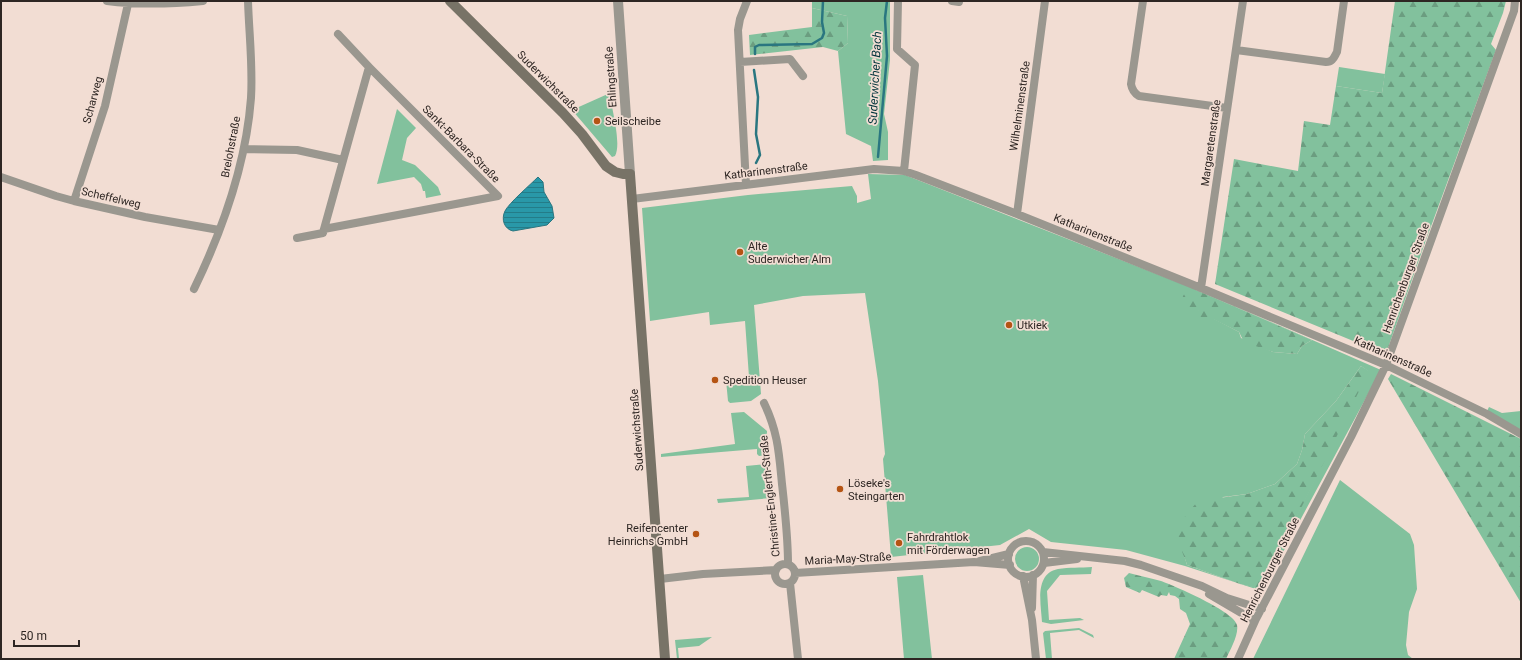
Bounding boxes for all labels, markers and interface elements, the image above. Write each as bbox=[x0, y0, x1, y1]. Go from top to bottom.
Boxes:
water label: Suderwicher Bach bbox=[866, 31, 884, 125]
street label: Ehlingstraße bbox=[602, 46, 620, 108]
street label: Suderwichstraße bbox=[514, 48, 582, 116]
street label: Wilhelminenstraße bbox=[1007, 60, 1033, 152]
street label: Scharweg bbox=[80, 75, 106, 125]
street label: Margaretenstraße bbox=[1198, 99, 1224, 187]
street label: Sankt-Barbara-Straße bbox=[420, 103, 503, 186]
street label: Brelohstraße bbox=[219, 115, 243, 179]
place label: Seilscheibe bbox=[605, 115, 661, 128]
marker: Seilscheibe bbox=[592, 116, 602, 126]
street label: Katharinenstraße bbox=[723, 159, 809, 183]
street label: Scheffelweg bbox=[80, 185, 142, 211]
street label: Katharinenstraße bbox=[1052, 211, 1135, 255]
street label: Henrichenburger Straße bbox=[1380, 221, 1432, 335]
place label: Alte Suderwicher Alm bbox=[748, 240, 831, 266]
marker: Alte Suderwicher Alm bbox=[735, 247, 745, 257]
place label: Utkiek bbox=[1017, 319, 1048, 332]
marker: Utkiek bbox=[1004, 320, 1014, 330]
street label: Katharinenstraße bbox=[1352, 334, 1434, 380]
place label: Spedition Heuser bbox=[723, 374, 807, 387]
marker: Spedition Heuser bbox=[710, 375, 720, 385]
street label: Suderwichstraße bbox=[628, 388, 646, 472]
street label: Christine-Englerth-Straße bbox=[757, 434, 783, 557]
place label: Löseke's Steingarten bbox=[848, 477, 904, 503]
marker: Löseke's Steingarten bbox=[835, 484, 845, 494]
street label: Henrichenburger Straße bbox=[1238, 515, 1302, 625]
place label: Reifencenter Heinrichs GmbH bbox=[608, 522, 688, 548]
marker: Reifencenter Heinrichs GmbH bbox=[691, 529, 701, 539]
place label: Fahrdrahtlok mit Förderwagen bbox=[907, 531, 990, 557]
marker: Fahrdrahtlok mit Förderwagen bbox=[894, 538, 904, 548]
street label: Maria-May-Straße bbox=[804, 550, 892, 568]
scale bar bbox=[14, 622, 79, 648]
text: 50 m bbox=[20, 629, 47, 643]

